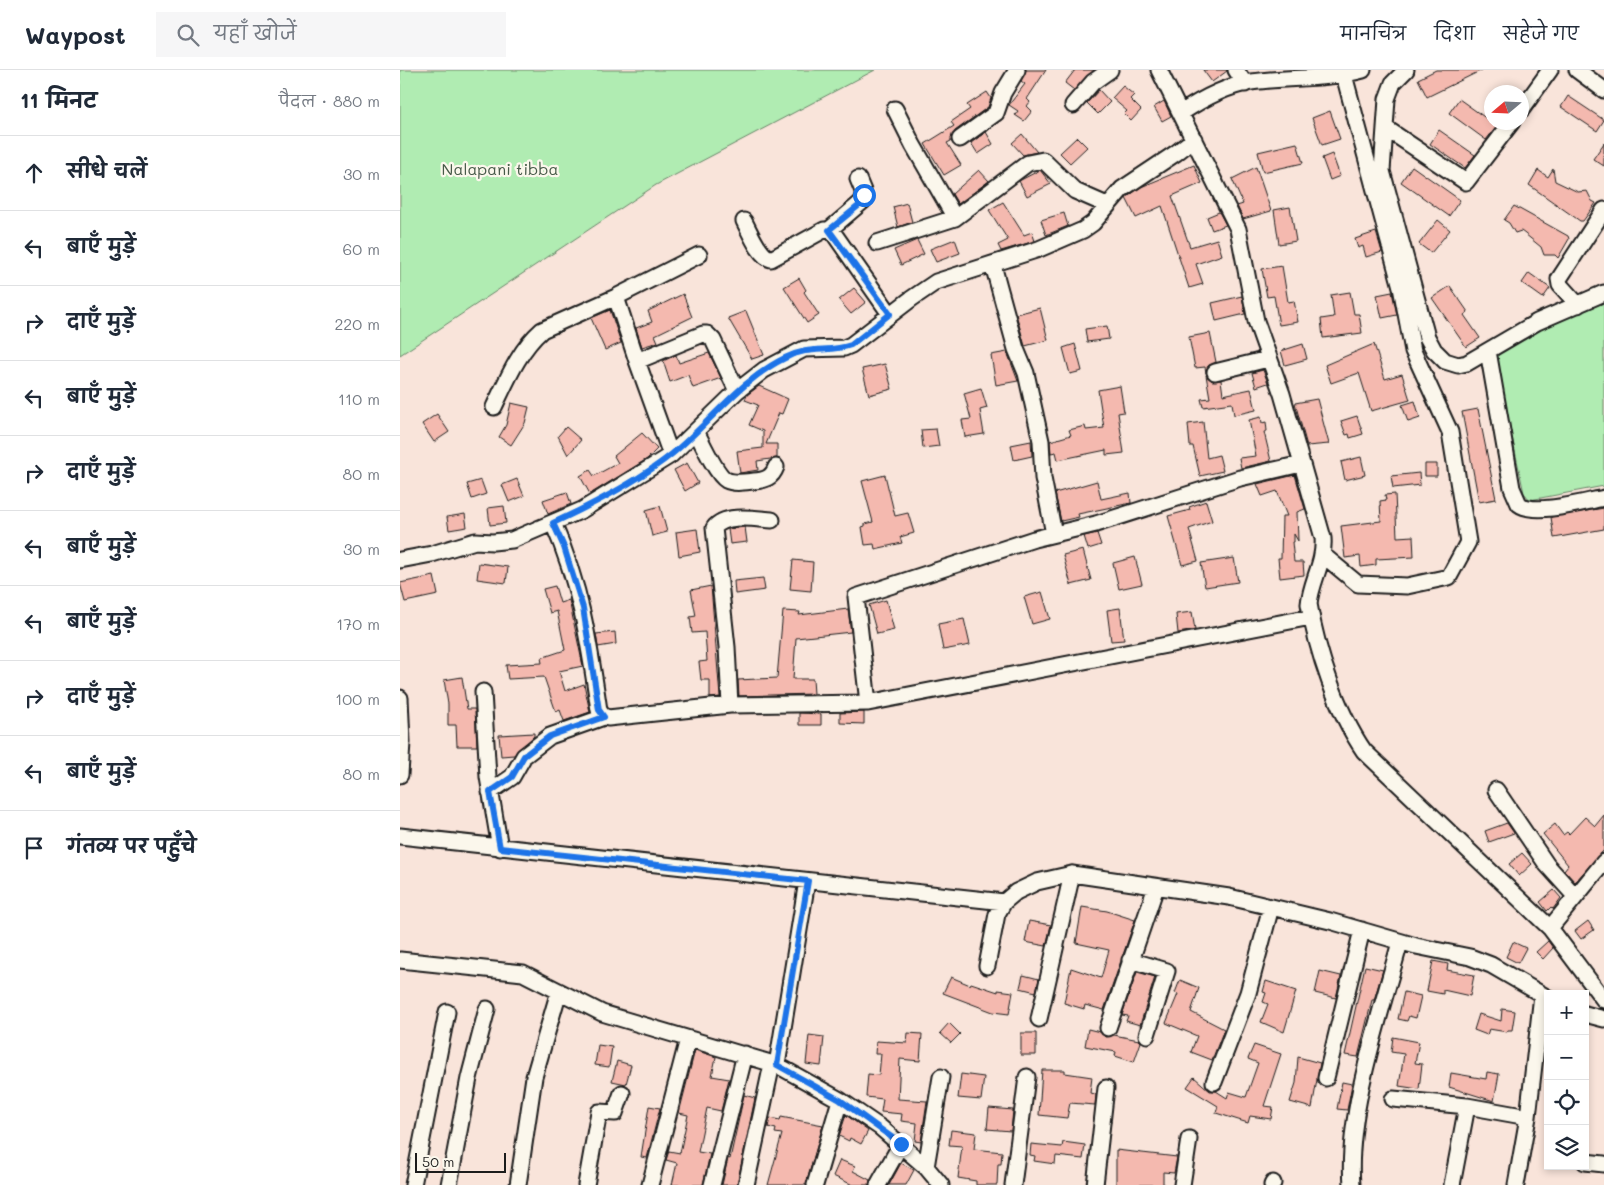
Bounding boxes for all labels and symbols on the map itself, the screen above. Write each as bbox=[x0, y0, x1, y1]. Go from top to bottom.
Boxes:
north arrow bbox=[1484, 85, 1529, 130]
park label: Nalapani tibba bbox=[442, 158, 558, 179]
route start bbox=[853, 184, 876, 207]
route end bbox=[890, 1133, 913, 1156]
scale bar bbox=[415, 1150, 506, 1173]

